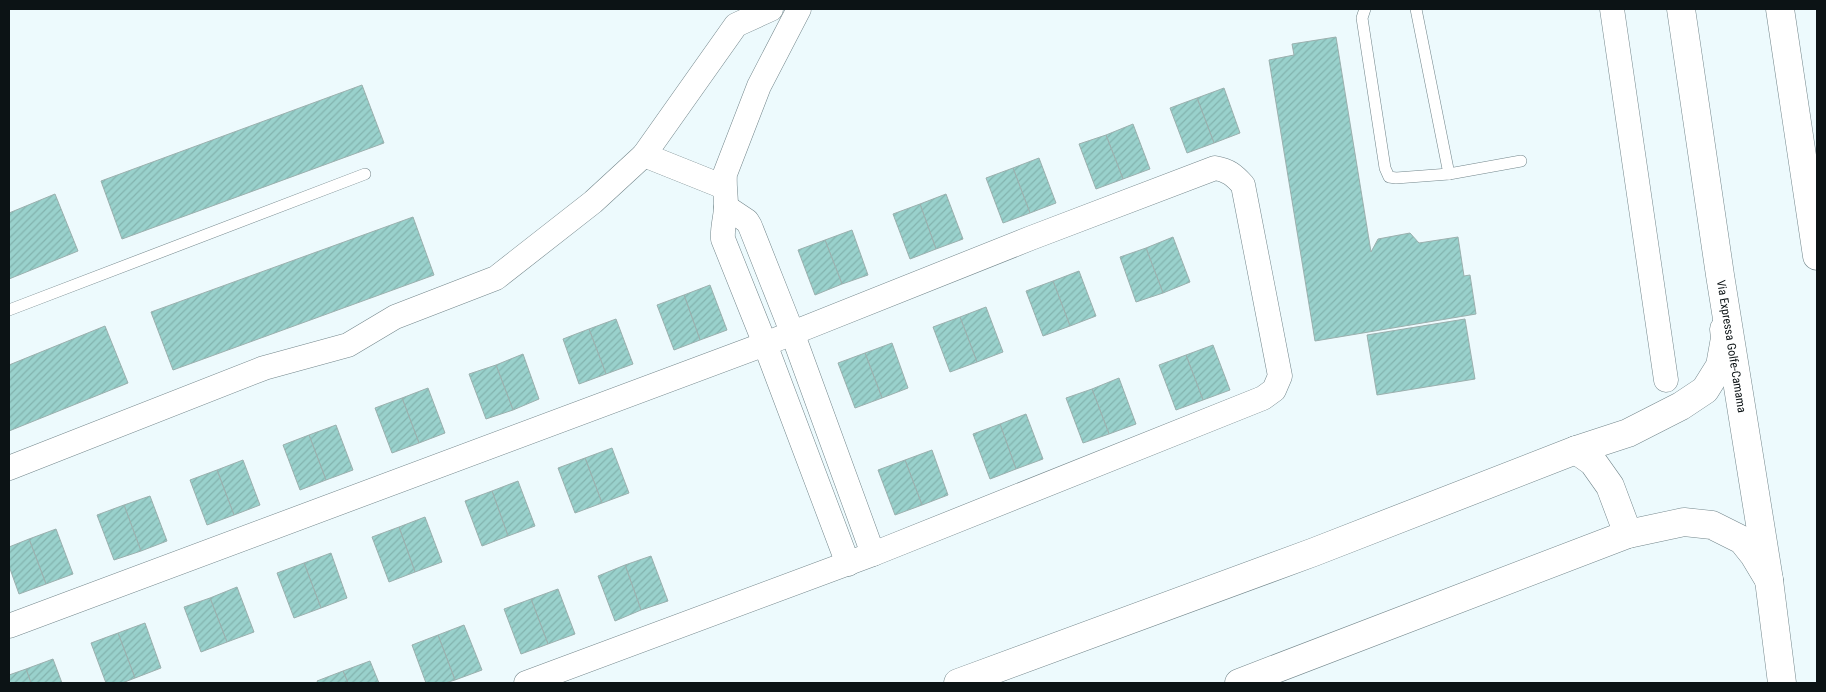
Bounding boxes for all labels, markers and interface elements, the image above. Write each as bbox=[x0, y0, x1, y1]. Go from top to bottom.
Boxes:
street label: Via Expressa Golfe-Camama bbox=[1714, 279, 1749, 414]

